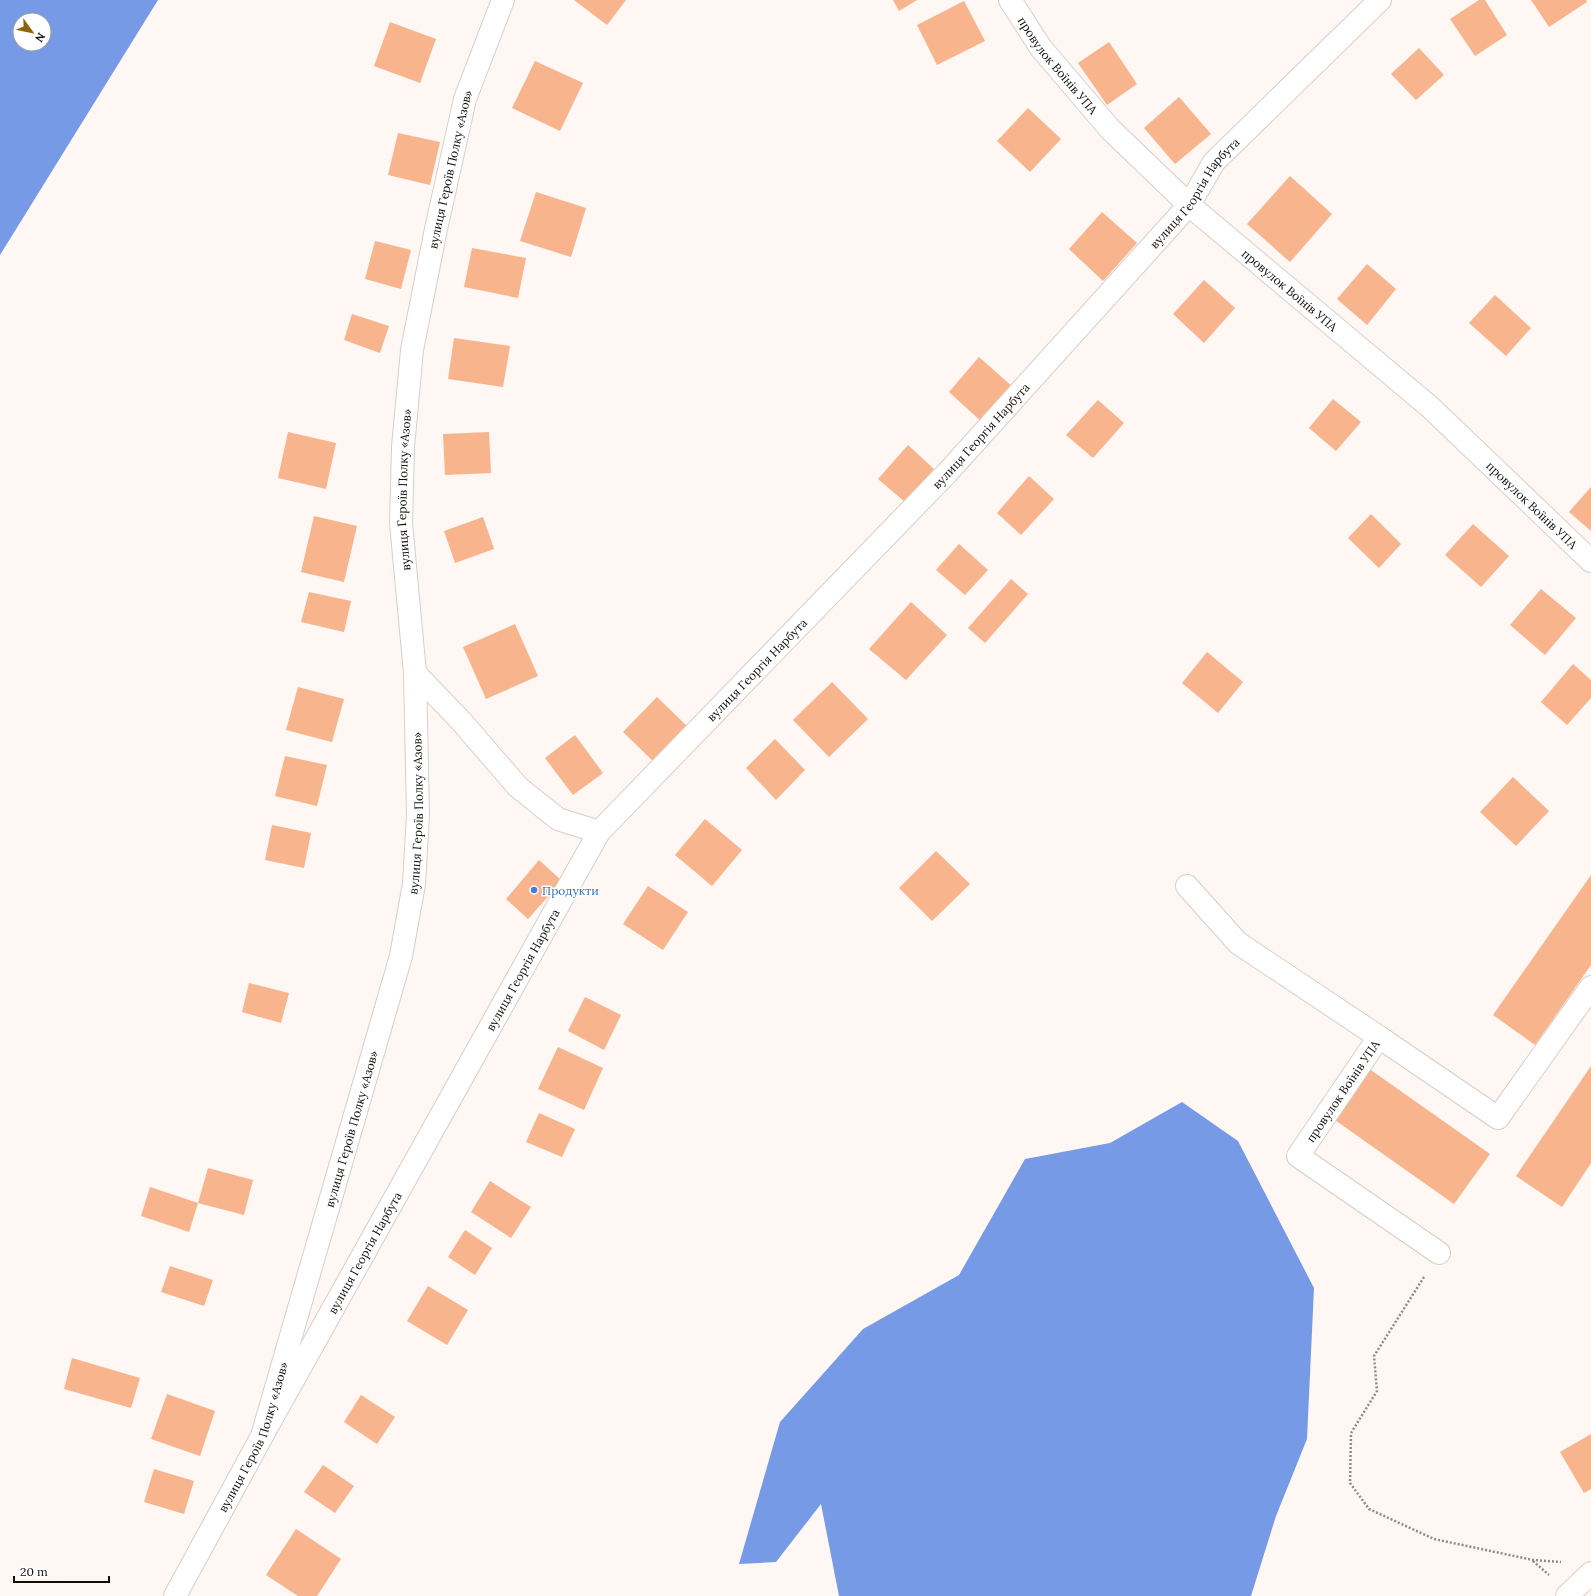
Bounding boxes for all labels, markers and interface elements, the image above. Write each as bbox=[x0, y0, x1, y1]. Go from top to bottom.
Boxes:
north arrow bbox=[12, 12, 52, 52]
street label: провулок Воїнів УПА bbox=[1015, 14, 1101, 117]
text: N bbox=[32, 30, 49, 45]
street label: вулиця Героїв Полку «Азов» bbox=[425, 88, 475, 250]
street label: вулиця Георгія Нарбута bbox=[1146, 134, 1242, 251]
street label: провулок Воїнів УПА bbox=[1239, 245, 1341, 334]
street label: вулиця Георгія Нарбута bbox=[929, 380, 1032, 491]
street label: вулиця Героїв Полку «Азов» bbox=[393, 408, 414, 572]
street label: провулок Воїнів УПА bbox=[1484, 458, 1581, 552]
street label: вулиця Георгія Нарбута bbox=[703, 615, 810, 724]
street label: вулиця Героїв Полку «Азов» bbox=[405, 732, 426, 895]
place label: Продукти bbox=[542, 883, 599, 898]
marker: Продукти bbox=[529, 885, 539, 895]
street label: вулиця Георгія Нарбута bbox=[482, 906, 562, 1033]
street label: провулок Воїнів УПА bbox=[1302, 1037, 1383, 1145]
street label: вулиця Героїв Полку «Азов» bbox=[321, 1049, 381, 1209]
street label: вулиця Георгія Нарбута bbox=[324, 1189, 404, 1316]
street label: вулиця Героїв Полку «Азов» bbox=[215, 1360, 291, 1515]
scale bar bbox=[14, 1558, 109, 1584]
text: 20 m bbox=[20, 1564, 48, 1579]

